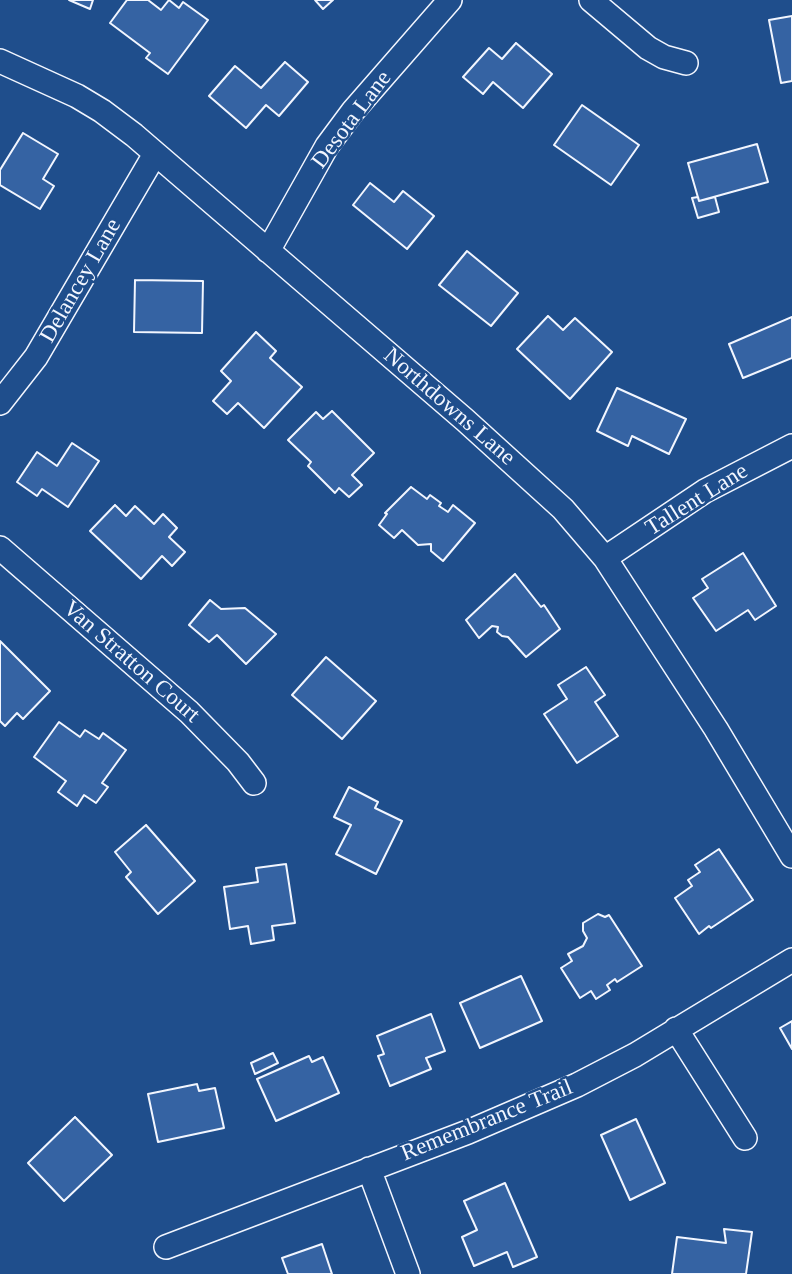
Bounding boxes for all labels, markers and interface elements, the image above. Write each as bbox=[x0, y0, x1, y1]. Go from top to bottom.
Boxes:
street label: Desota Lane bbox=[306, 66, 398, 174]
street label: Delancey Lane bbox=[34, 214, 128, 348]
street label: Northdowns Lane bbox=[378, 342, 520, 472]
street label: Tallent Lane bbox=[641, 458, 753, 542]
street label: Van Stratton Court bbox=[57, 595, 205, 729]
street label: Remembrance Trail bbox=[397, 1074, 577, 1168]

